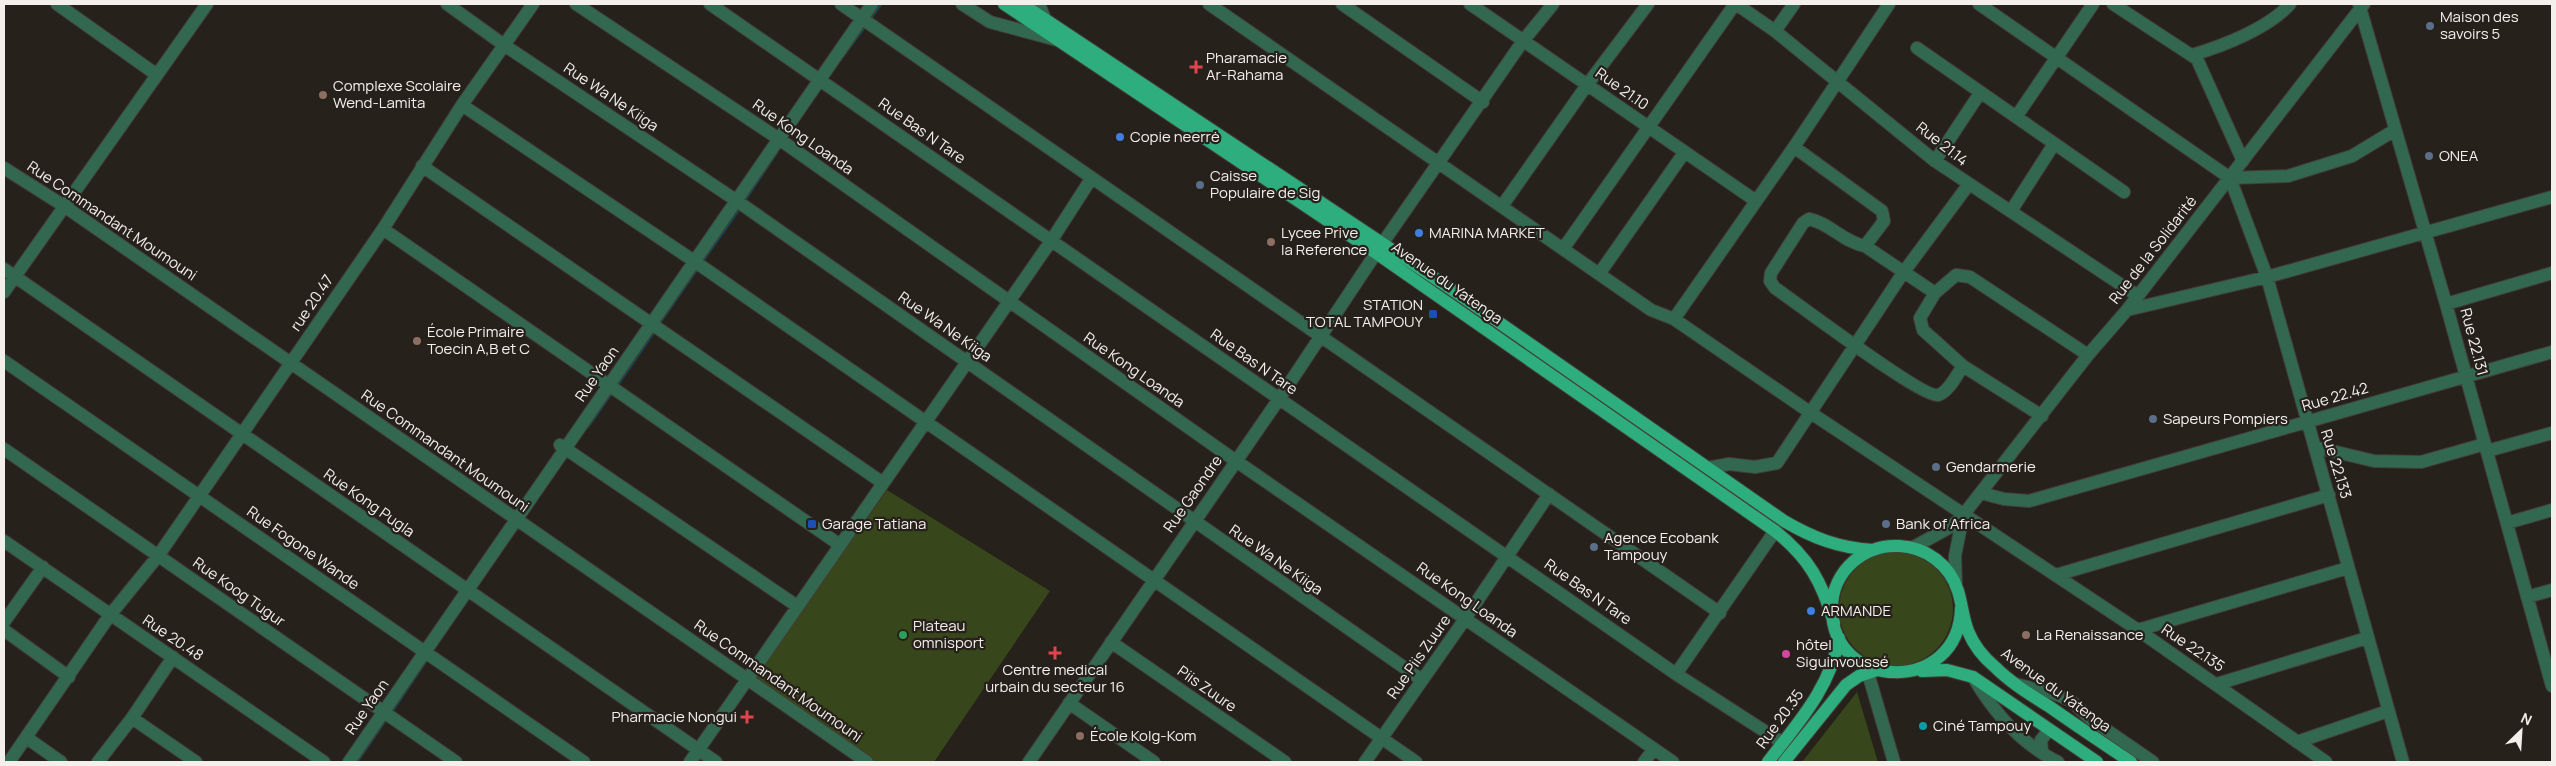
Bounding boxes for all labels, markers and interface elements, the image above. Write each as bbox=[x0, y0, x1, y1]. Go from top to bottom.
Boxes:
place label: Maison des savoirs 5 bbox=[2440, 6, 2519, 44]
marker: Maison des savoirs 5 bbox=[2424, 20, 2436, 32]
place label: Pharamacie Ar-Rahama bbox=[1206, 47, 1287, 85]
street label: Rue Wa Ne Kiiga bbox=[560, 57, 663, 136]
marker: Pharamacie Ar-Rahama bbox=[1190, 61, 1202, 73]
street label: Rue 21.10 bbox=[1591, 63, 1653, 115]
place label: Complexe Scolaire Wend-Lamita bbox=[333, 75, 461, 113]
marker: Complexe Scolaire Wend-Lamita bbox=[317, 89, 329, 101]
street label: Rue Bas N Tare bbox=[874, 93, 970, 169]
street label: Rue Kong Loanda bbox=[749, 94, 858, 179]
street label: Rue 21.14 bbox=[1912, 117, 1973, 171]
place label: Copie neerrė bbox=[1130, 126, 1220, 147]
marker: Copie neerrė bbox=[1114, 131, 1126, 143]
place label: ONEA bbox=[2439, 145, 2479, 166]
marker: ONEA bbox=[2423, 150, 2435, 162]
street label: Rue Commandant Moumouni bbox=[23, 156, 201, 285]
place label: Caisse Populaire de Sig bbox=[1210, 165, 1320, 203]
marker: Caisse Populaire de Sig bbox=[1194, 179, 1206, 191]
street label: Rue de la Solidarité bbox=[2104, 191, 2202, 308]
place label: Lycee Prive la Reference bbox=[1281, 222, 1368, 260]
place label: MARINA MARKET bbox=[1429, 222, 1545, 243]
marker: MARINA MARKET bbox=[1413, 227, 1425, 239]
marker: Lycee Prive la Reference bbox=[1265, 236, 1277, 248]
street label: Avenue du Yatenga bbox=[1388, 236, 1507, 329]
street label: rue 20.47 bbox=[285, 270, 338, 335]
street label: Rue Wa Ne Kiiga bbox=[894, 286, 996, 367]
place label: STATION TOTAL TAMPOUY bbox=[1306, 294, 1424, 332]
street label: Rue 22.131 bbox=[2455, 306, 2494, 378]
marker: STATION TOTAL TAMPOUY bbox=[1427, 308, 1439, 320]
place label: École Primaire Toecin A,B et C bbox=[427, 321, 530, 359]
street label: Rue Bas N Tare bbox=[1206, 324, 1302, 400]
street label: Rue Kong Loanda bbox=[1080, 327, 1189, 412]
marker: École Primaire Toecin A,B et C bbox=[411, 335, 423, 347]
street label: Rue Yaon bbox=[570, 342, 623, 406]
street label: Rue 22.42 bbox=[2299, 377, 2371, 416]
street label: Rue Commandant Moumouni bbox=[357, 384, 534, 517]
place label: Sapeurs Pompiers bbox=[2163, 408, 2288, 429]
marker: Sapeurs Pompiers bbox=[2147, 413, 2159, 425]
street label: Rue 22.133 bbox=[2316, 427, 2357, 501]
street label: Rue Gaondre bbox=[1158, 451, 1227, 536]
place label: Gendarmerie bbox=[1946, 456, 2036, 477]
marker: Gendarmerie bbox=[1930, 461, 1942, 473]
street label: Rue Kong Pugla bbox=[320, 463, 419, 542]
street label: Rue Fogone Wande bbox=[243, 501, 364, 594]
place label: Garage Tatiana bbox=[822, 513, 926, 534]
place label: Bank of Africa bbox=[1896, 513, 1990, 534]
marker: Garage Tatiana bbox=[806, 518, 818, 530]
marker: Bank of Africa bbox=[1880, 518, 1892, 530]
street label: Rue Wa Ne Kiiga bbox=[1225, 519, 1327, 600]
place label: Agence Ecobank Tampouy bbox=[1604, 527, 1719, 565]
marker: Agence Ecobank Tampouy bbox=[1588, 541, 1600, 553]
street label: Rue Koog Tugur bbox=[189, 552, 290, 632]
street label: Rue Bas N Tare bbox=[1540, 554, 1636, 630]
street label: Rue Kong Loanda bbox=[1413, 557, 1522, 642]
place label: ARMANDE bbox=[1821, 600, 1891, 621]
marker: ARMANDE bbox=[1805, 605, 1817, 617]
street label: Rue 20.48 bbox=[139, 610, 208, 666]
street label: Rue Piis Zuure bbox=[1382, 610, 1455, 703]
street label: Rue Commandant Moumouni bbox=[690, 614, 867, 747]
place label: Plateau omnisport bbox=[913, 615, 984, 653]
street label: Rue 22.135 bbox=[2158, 619, 2229, 676]
place label: La Renaissance bbox=[2036, 624, 2144, 645]
marker: Plateau omnisport bbox=[897, 629, 909, 641]
marker: La Renaissance bbox=[2020, 629, 2032, 641]
place label: hôtel Siguinvoussé bbox=[1796, 634, 1889, 672]
street label: Avenue du Yatenga bbox=[1997, 643, 2115, 737]
marker: Centre medical urbain du secteur 16 bbox=[1049, 647, 1061, 659]
marker: hôtel Siguinvoussé bbox=[1780, 648, 1792, 660]
place label: Centre medical urbain du secteur 16 bbox=[985, 659, 1125, 697]
street label: Piis Zuure bbox=[1173, 660, 1241, 717]
street label: Rue Yaon bbox=[340, 675, 393, 739]
street label: Rue 20.35 bbox=[1751, 685, 1808, 753]
place label: Pharmacie Nongui bbox=[612, 706, 737, 727]
north arrow bbox=[2496, 706, 2546, 756]
text: N bbox=[2518, 708, 2535, 730]
marker: Pharmacie Nongui bbox=[741, 711, 753, 723]
place label: Ciné Tampouy bbox=[1933, 715, 2032, 736]
marker: Ciné Tampouy bbox=[1917, 720, 1929, 732]
place label: École Kolg-Kom bbox=[1090, 725, 1197, 746]
marker: École Kolg-Kom bbox=[1074, 730, 1086, 742]

